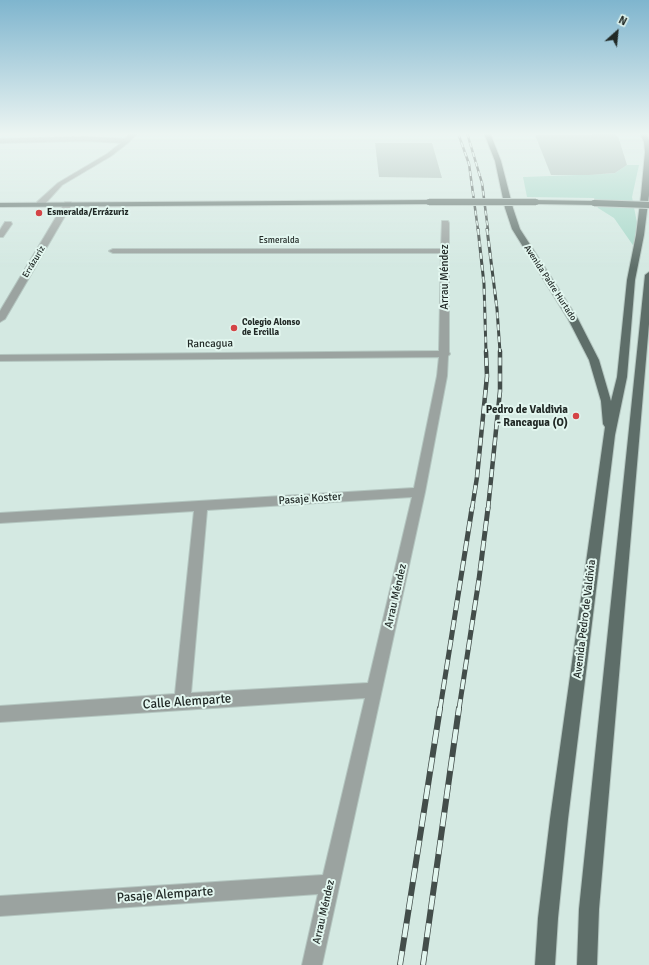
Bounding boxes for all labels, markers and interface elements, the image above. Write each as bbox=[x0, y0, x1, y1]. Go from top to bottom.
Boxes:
north arrow bbox=[597, 12, 637, 52]
text: N bbox=[616, 13, 629, 28]
marker: Esmeralda/Errázuriz bbox=[34, 208, 44, 218]
place label: Esmeralda/Errázuriz bbox=[47, 208, 129, 218]
street label: Esmeralda bbox=[259, 236, 299, 246]
street label: Avenida Padre Hurtado bbox=[522, 243, 578, 323]
street label: Errázuriz bbox=[20, 244, 48, 280]
street label: Arrau Méndez bbox=[438, 244, 452, 310]
place label: Colegio Alonso de Ercilla bbox=[242, 318, 300, 339]
marker: Colegio Alonso de Ercilla bbox=[229, 323, 239, 333]
street label: Rancagua bbox=[187, 337, 233, 351]
place label: Pedro de Valdivia - Rancagua (O) bbox=[486, 403, 568, 429]
marker: Pedro de Valdivia - Rancagua (O) bbox=[571, 411, 581, 421]
street label: Pasaje Koster bbox=[278, 490, 342, 508]
street label: Avenida Pedro de Valdivia bbox=[571, 559, 599, 679]
street label: Arrau Méndez bbox=[382, 563, 410, 629]
street label: Calle Alemparte bbox=[142, 691, 232, 713]
street label: Arrau Méndez bbox=[310, 879, 338, 945]
street label: Pasaje Alemparte bbox=[116, 884, 214, 906]

